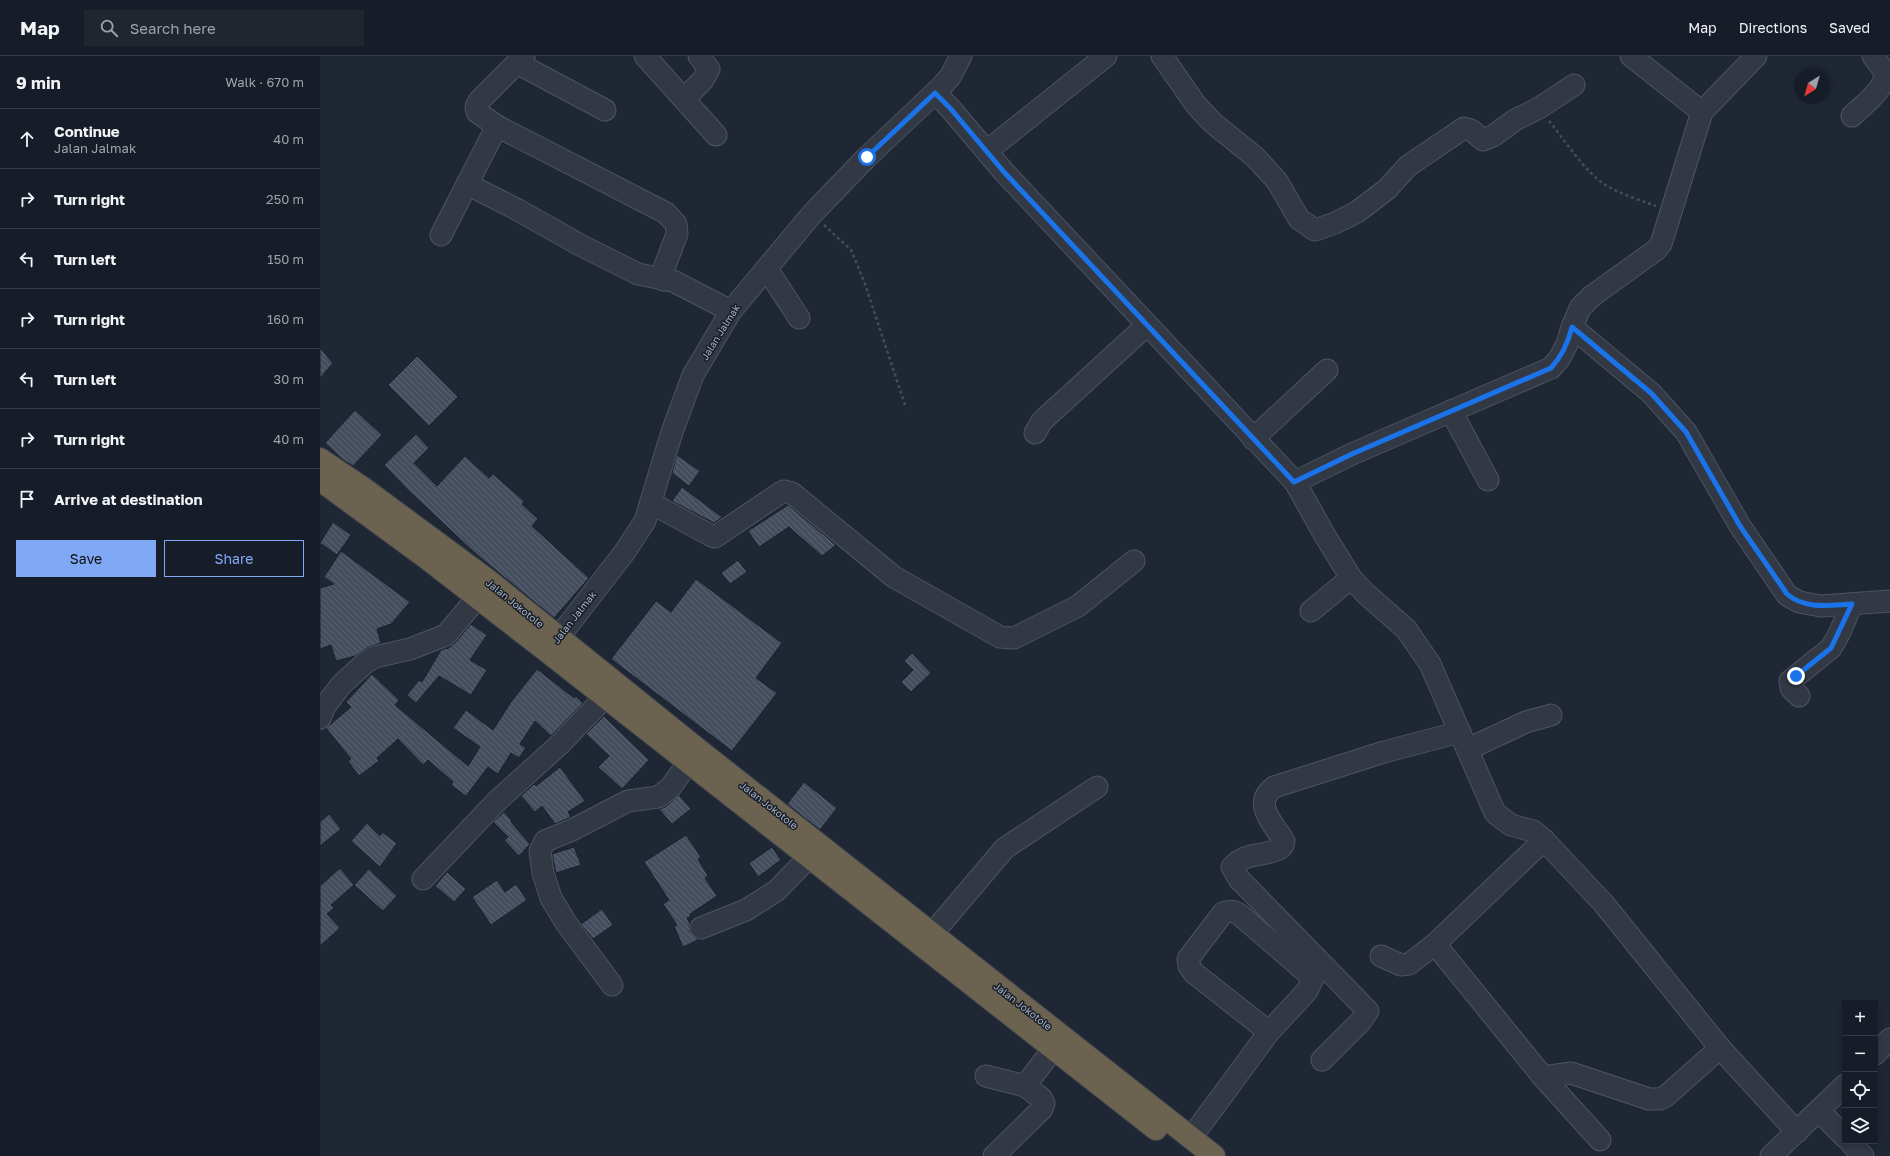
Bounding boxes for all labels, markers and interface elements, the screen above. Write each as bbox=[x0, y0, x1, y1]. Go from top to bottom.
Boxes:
search box bbox=[84, 10, 364, 46]
text: Map bbox=[20, 16, 60, 39]
icon: search bbox=[98, 17, 120, 39]
text: Search here bbox=[130, 19, 216, 37]
text: Map bbox=[1688, 19, 1717, 36]
text: Directions bbox=[1739, 19, 1807, 36]
text: Saved bbox=[1829, 19, 1870, 36]
north arrow bbox=[1794, 68, 1830, 104]
text: 9 min bbox=[16, 72, 61, 93]
text: Walk · 670 m bbox=[225, 74, 304, 90]
text: Continue bbox=[54, 122, 120, 140]
icon: ahead bbox=[16, 128, 38, 150]
text: 40 m bbox=[273, 131, 304, 147]
text: Jalan Jalmak bbox=[54, 140, 136, 156]
route start bbox=[858, 148, 876, 166]
icon: right bbox=[16, 188, 38, 210]
text: Turn right bbox=[54, 190, 125, 208]
text: 250 m bbox=[266, 191, 304, 207]
icon: left bbox=[16, 248, 38, 270]
text: Turn left bbox=[54, 250, 116, 268]
text: 150 m bbox=[267, 251, 304, 267]
street label: Jalan Jalmak bbox=[698, 302, 742, 362]
icon: right bbox=[16, 308, 38, 330]
text: Turn right bbox=[54, 310, 125, 328]
text: 160 m bbox=[267, 311, 304, 327]
icon: left bbox=[16, 368, 38, 390]
text: Turn left bbox=[54, 370, 116, 388]
text: 30 m bbox=[274, 371, 304, 387]
icon: right bbox=[16, 428, 38, 450]
text: Turn right bbox=[54, 430, 125, 448]
text: 40 m bbox=[273, 431, 304, 447]
icon: arrive bbox=[16, 488, 38, 510]
text: Arrive at destination bbox=[54, 490, 203, 508]
button: Save bbox=[16, 540, 156, 577]
button: Share bbox=[164, 540, 304, 577]
street label: Jalan Jokotole bbox=[484, 576, 546, 630]
street label: Jalan Jalmak bbox=[550, 588, 598, 646]
route end bbox=[1787, 667, 1805, 685]
street label: Jalan Jokotole bbox=[737, 779, 801, 832]
street label: Jalan Jokotole bbox=[991, 980, 1055, 1033]
map controls bbox=[1842, 1000, 1878, 1144]
button: + bbox=[1842, 1000, 1878, 1036]
button: − bbox=[1842, 1036, 1878, 1072]
button: locate bbox=[1842, 1072, 1878, 1108]
button: layers bbox=[1842, 1108, 1878, 1144]

